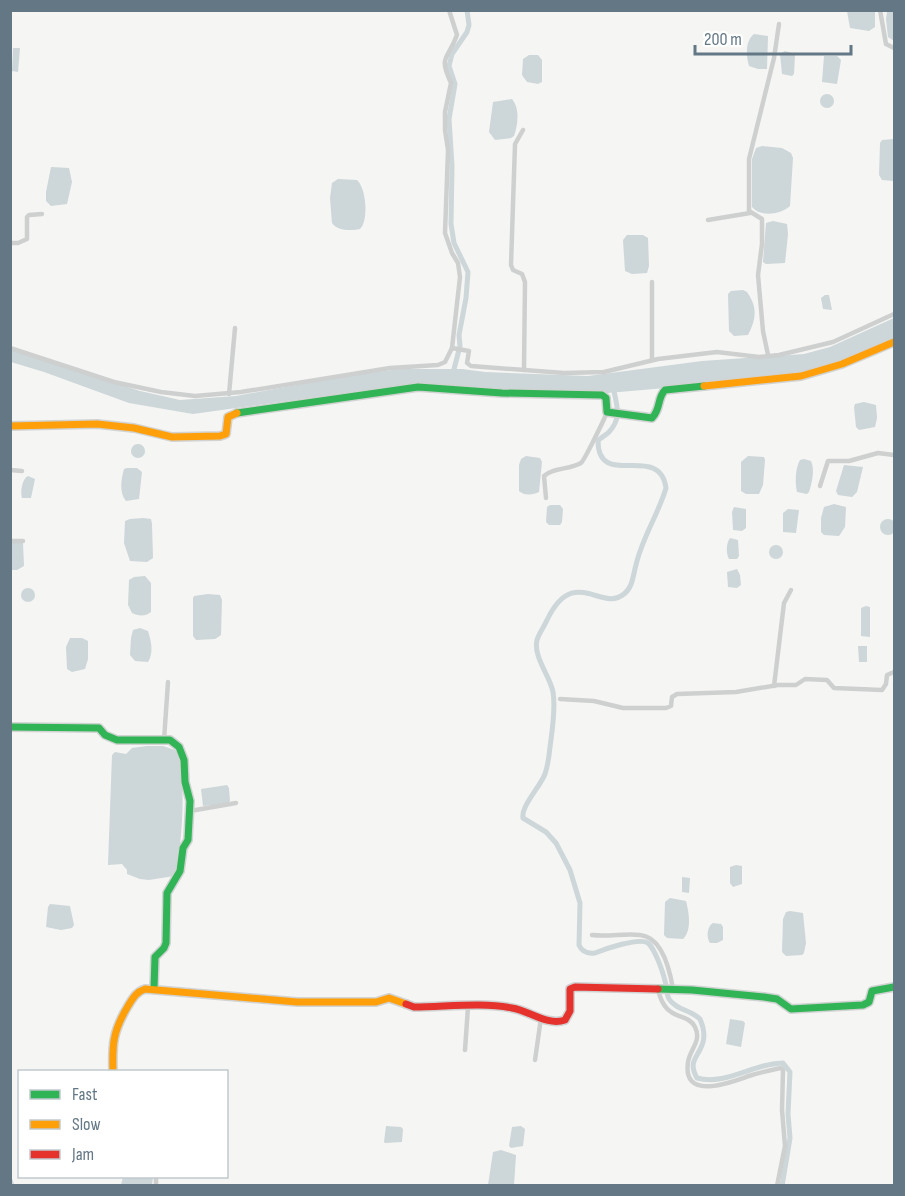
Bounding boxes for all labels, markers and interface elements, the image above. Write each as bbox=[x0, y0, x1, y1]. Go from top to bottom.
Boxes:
scale bar bbox=[695, 18, 851, 56]
text: 200 m bbox=[704, 29, 742, 50]
legend bbox=[18, 1070, 228, 1178]
text: Fast bbox=[72, 1084, 98, 1105]
text: Slow bbox=[72, 1114, 101, 1135]
text: Jam bbox=[71, 1144, 94, 1165]

